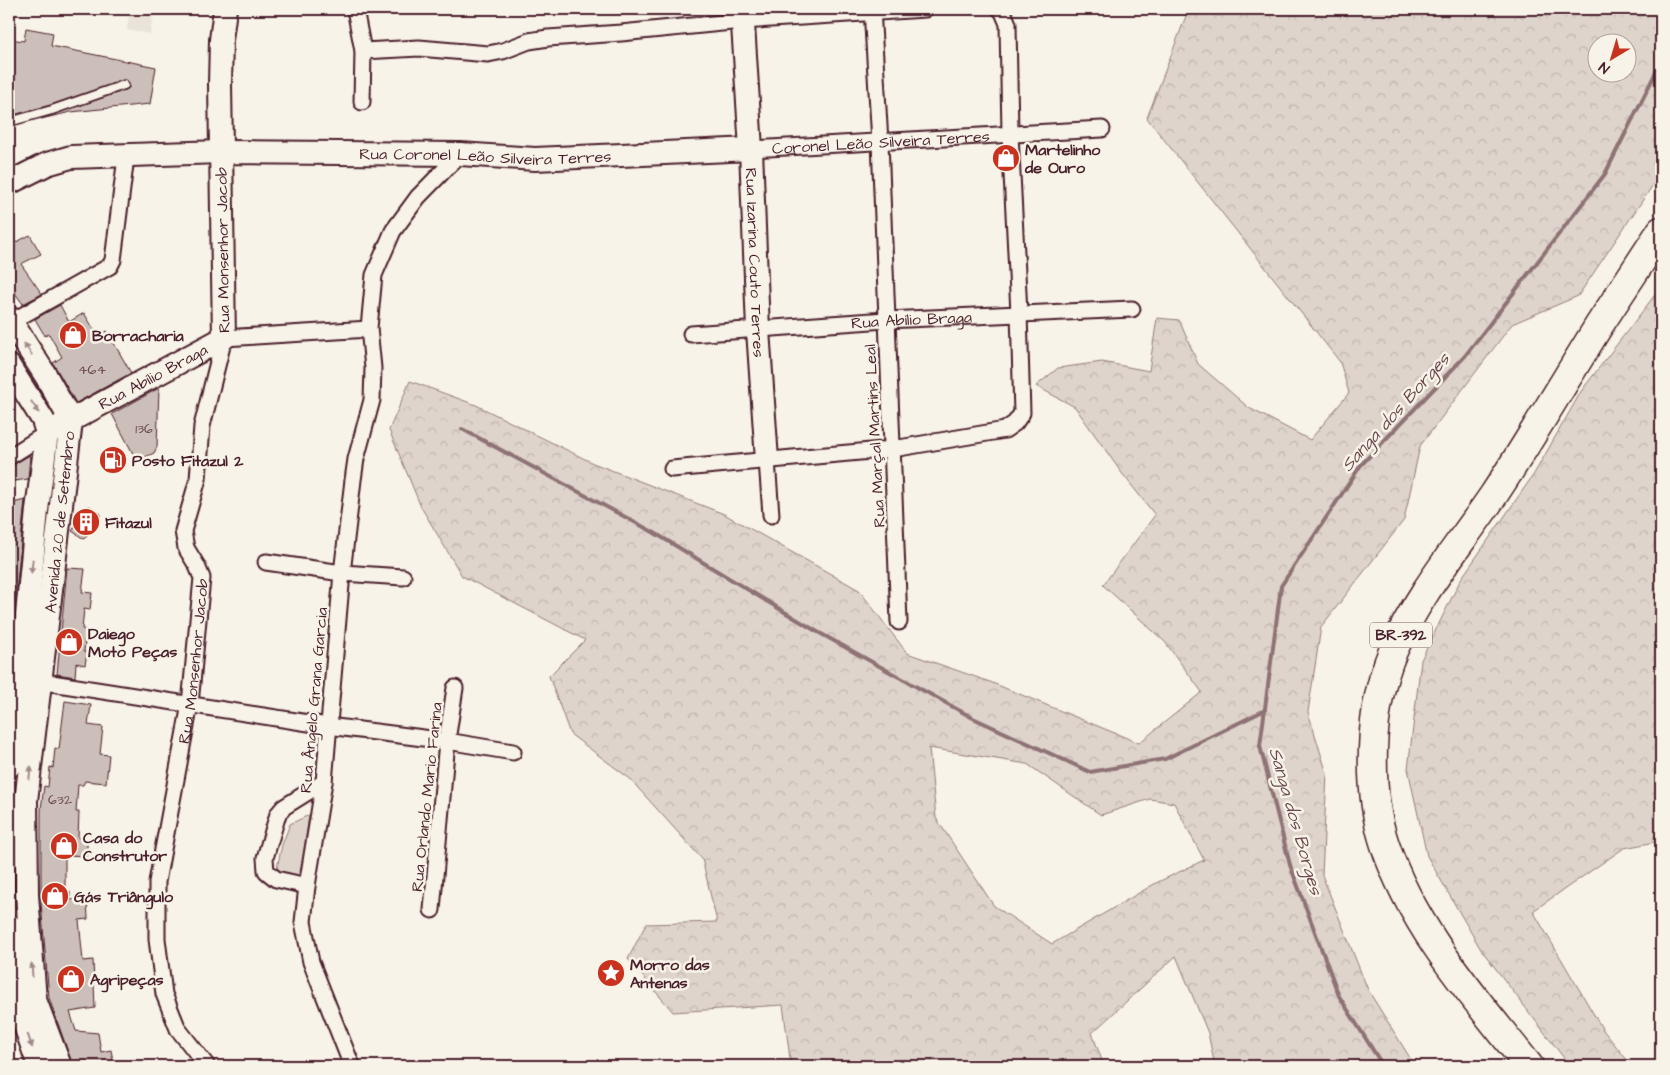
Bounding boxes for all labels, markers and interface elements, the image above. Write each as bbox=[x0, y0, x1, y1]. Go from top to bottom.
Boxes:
north arrow bbox=[1588, 32, 1638, 82]
text: N bbox=[1595, 57, 1614, 78]
street label: Coronel Leão Silveira Terres bbox=[771, 125, 990, 160]
place label: Martelinho de Ouro bbox=[1024, 139, 1101, 179]
street label: Rua Coronel Leão Silveira Terres bbox=[359, 143, 612, 171]
shop icon: Martelinho de Ouro bbox=[991, 143, 1021, 173]
street label: Rua Monsenhor Jacob bbox=[211, 167, 235, 333]
street label: Rua Izarina Couto Terres bbox=[740, 167, 770, 358]
street label: Rua Abílio Braga bbox=[850, 306, 972, 334]
shop icon: Borracharia bbox=[58, 320, 88, 350]
place label: Borracharia bbox=[92, 325, 185, 347]
street label: Rua Abílio Braga bbox=[95, 339, 212, 415]
one-way arrow bbox=[24, 342, 33, 355]
street label: Rua Marçal Martins Leal bbox=[859, 344, 891, 528]
water label: Sanga dos Borges bbox=[1335, 347, 1457, 478]
house number: 464 bbox=[78, 360, 106, 380]
one-way arrow bbox=[30, 400, 40, 414]
house number: 136 bbox=[135, 419, 153, 439]
street label: Avenida 20 de Setembro bbox=[40, 430, 80, 614]
fuel station icon: Posto Fitazul 2 bbox=[98, 445, 128, 475]
place label: Posto Fitazul 2 bbox=[132, 450, 244, 472]
building icon: Fitazul bbox=[71, 507, 101, 537]
place label: Fitazul bbox=[105, 512, 152, 534]
one-way arrow bbox=[28, 558, 36, 574]
street label: Rua Monsenhor Jacob bbox=[173, 578, 214, 746]
street label: Rua Ângelo Grana Garcia bbox=[295, 606, 334, 794]
road number: BR-392 bbox=[1370, 622, 1432, 648]
place label: Daiego Moto Peças bbox=[88, 623, 177, 663]
shop icon: Daiego Moto Peças bbox=[54, 627, 84, 657]
street label: Rua Orlando Mario Farina bbox=[406, 701, 448, 893]
water label: Sanga dos Borges bbox=[1262, 745, 1329, 899]
one-way arrow bbox=[26, 764, 34, 780]
house number: 632 bbox=[48, 790, 72, 810]
place label: Casa do Construtor bbox=[83, 827, 167, 867]
shop icon: Casa do Construtor bbox=[49, 831, 79, 861]
shop icon: Gás Triângulo bbox=[40, 881, 70, 911]
place label: Gás Triângulo bbox=[74, 886, 174, 910]
place label: Morro das Antenas bbox=[630, 954, 710, 994]
place icon: Morro das Antenas bbox=[596, 958, 626, 988]
one-way arrow bbox=[28, 961, 36, 977]
shop icon: Agripeças bbox=[56, 964, 86, 994]
place label: Agripeças bbox=[90, 969, 164, 993]
one-way arrow bbox=[26, 1034, 34, 1049]

